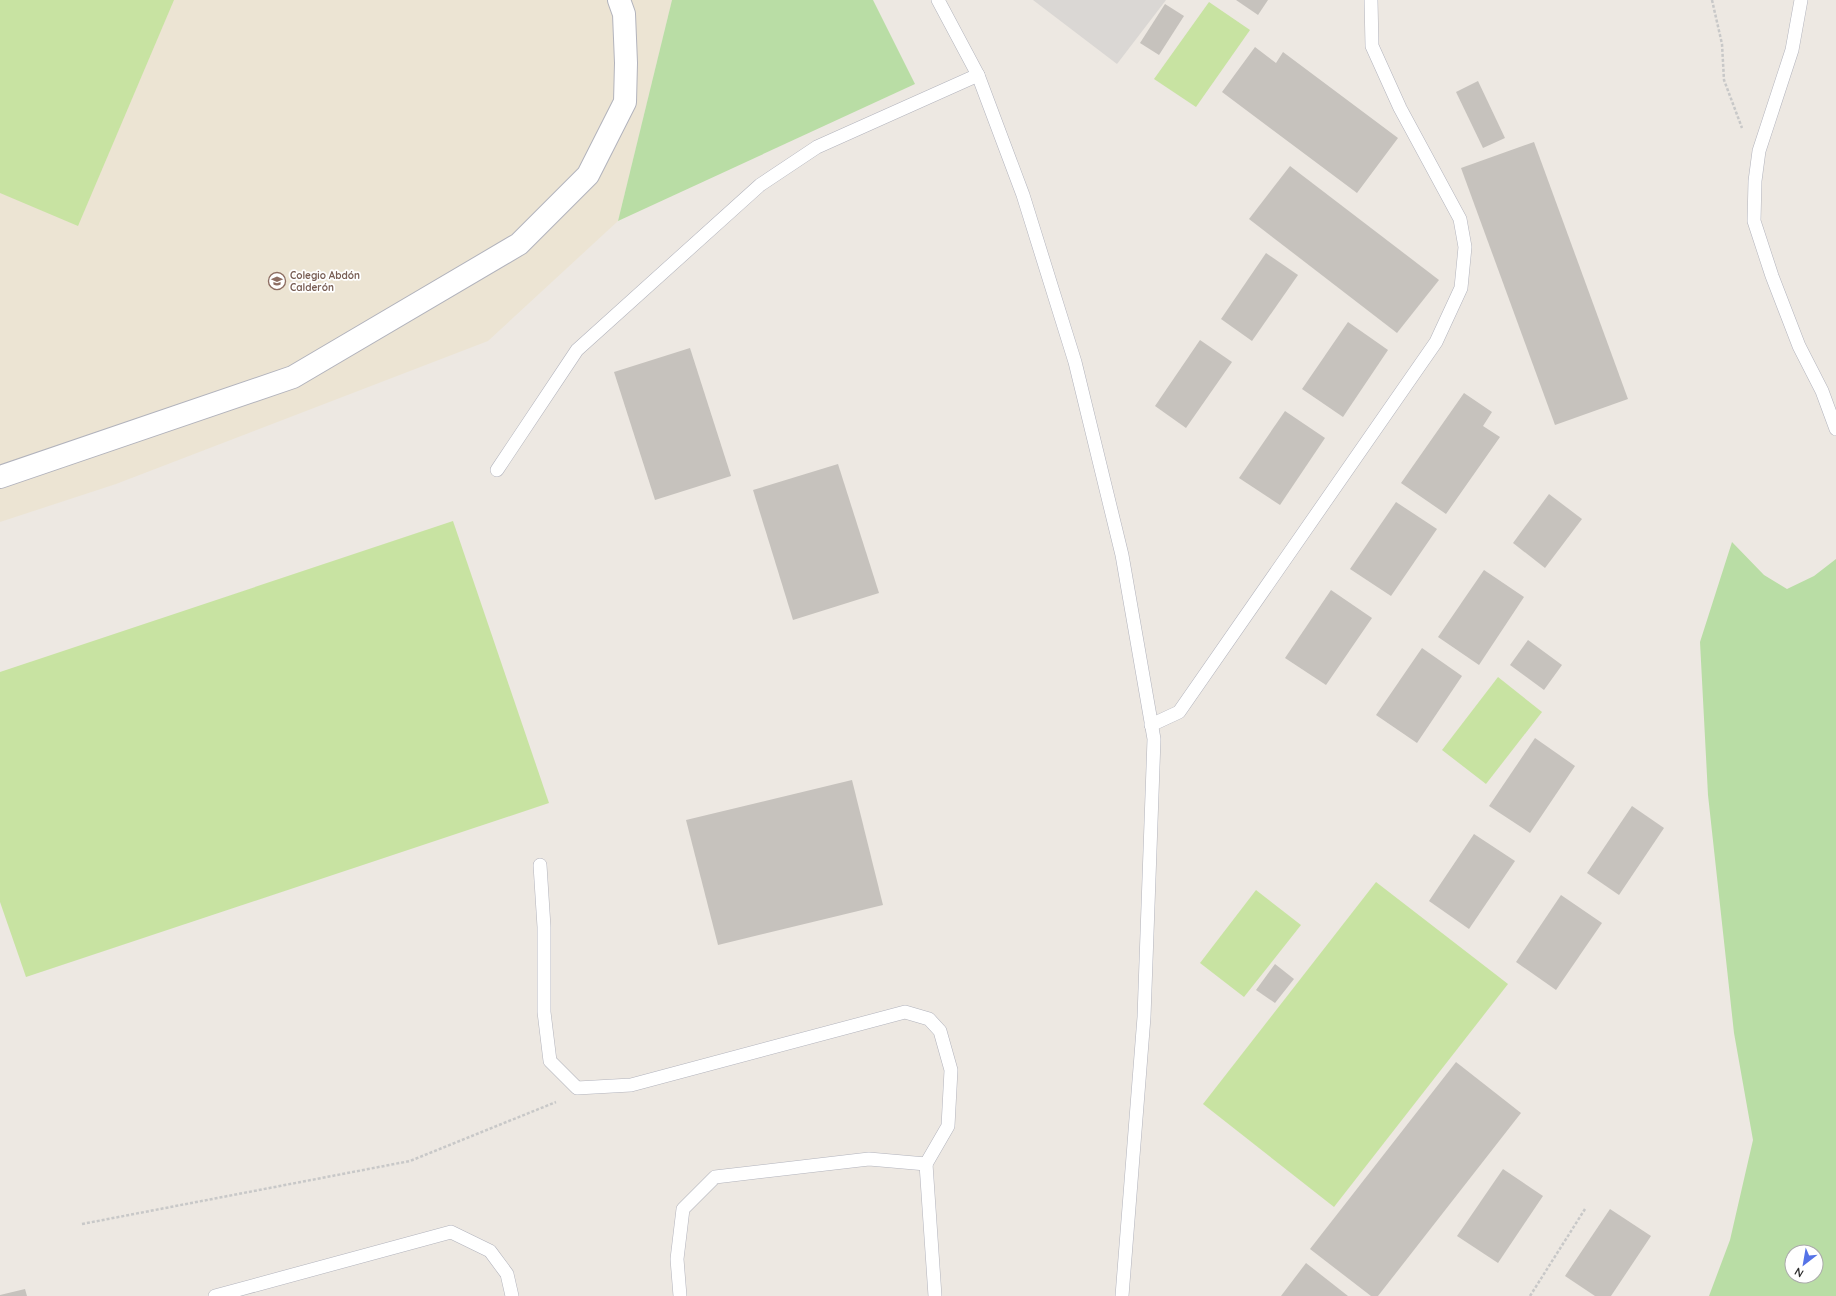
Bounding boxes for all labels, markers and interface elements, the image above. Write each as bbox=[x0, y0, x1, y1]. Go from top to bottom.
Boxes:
place label: Colegio Abdón Calderón bbox=[290, 269, 360, 294]
school or university icon: Colegio Abdón Calderón bbox=[267, 271, 287, 291]
north arrow bbox=[1784, 1244, 1824, 1284]
text: N bbox=[1792, 1264, 1806, 1281]

